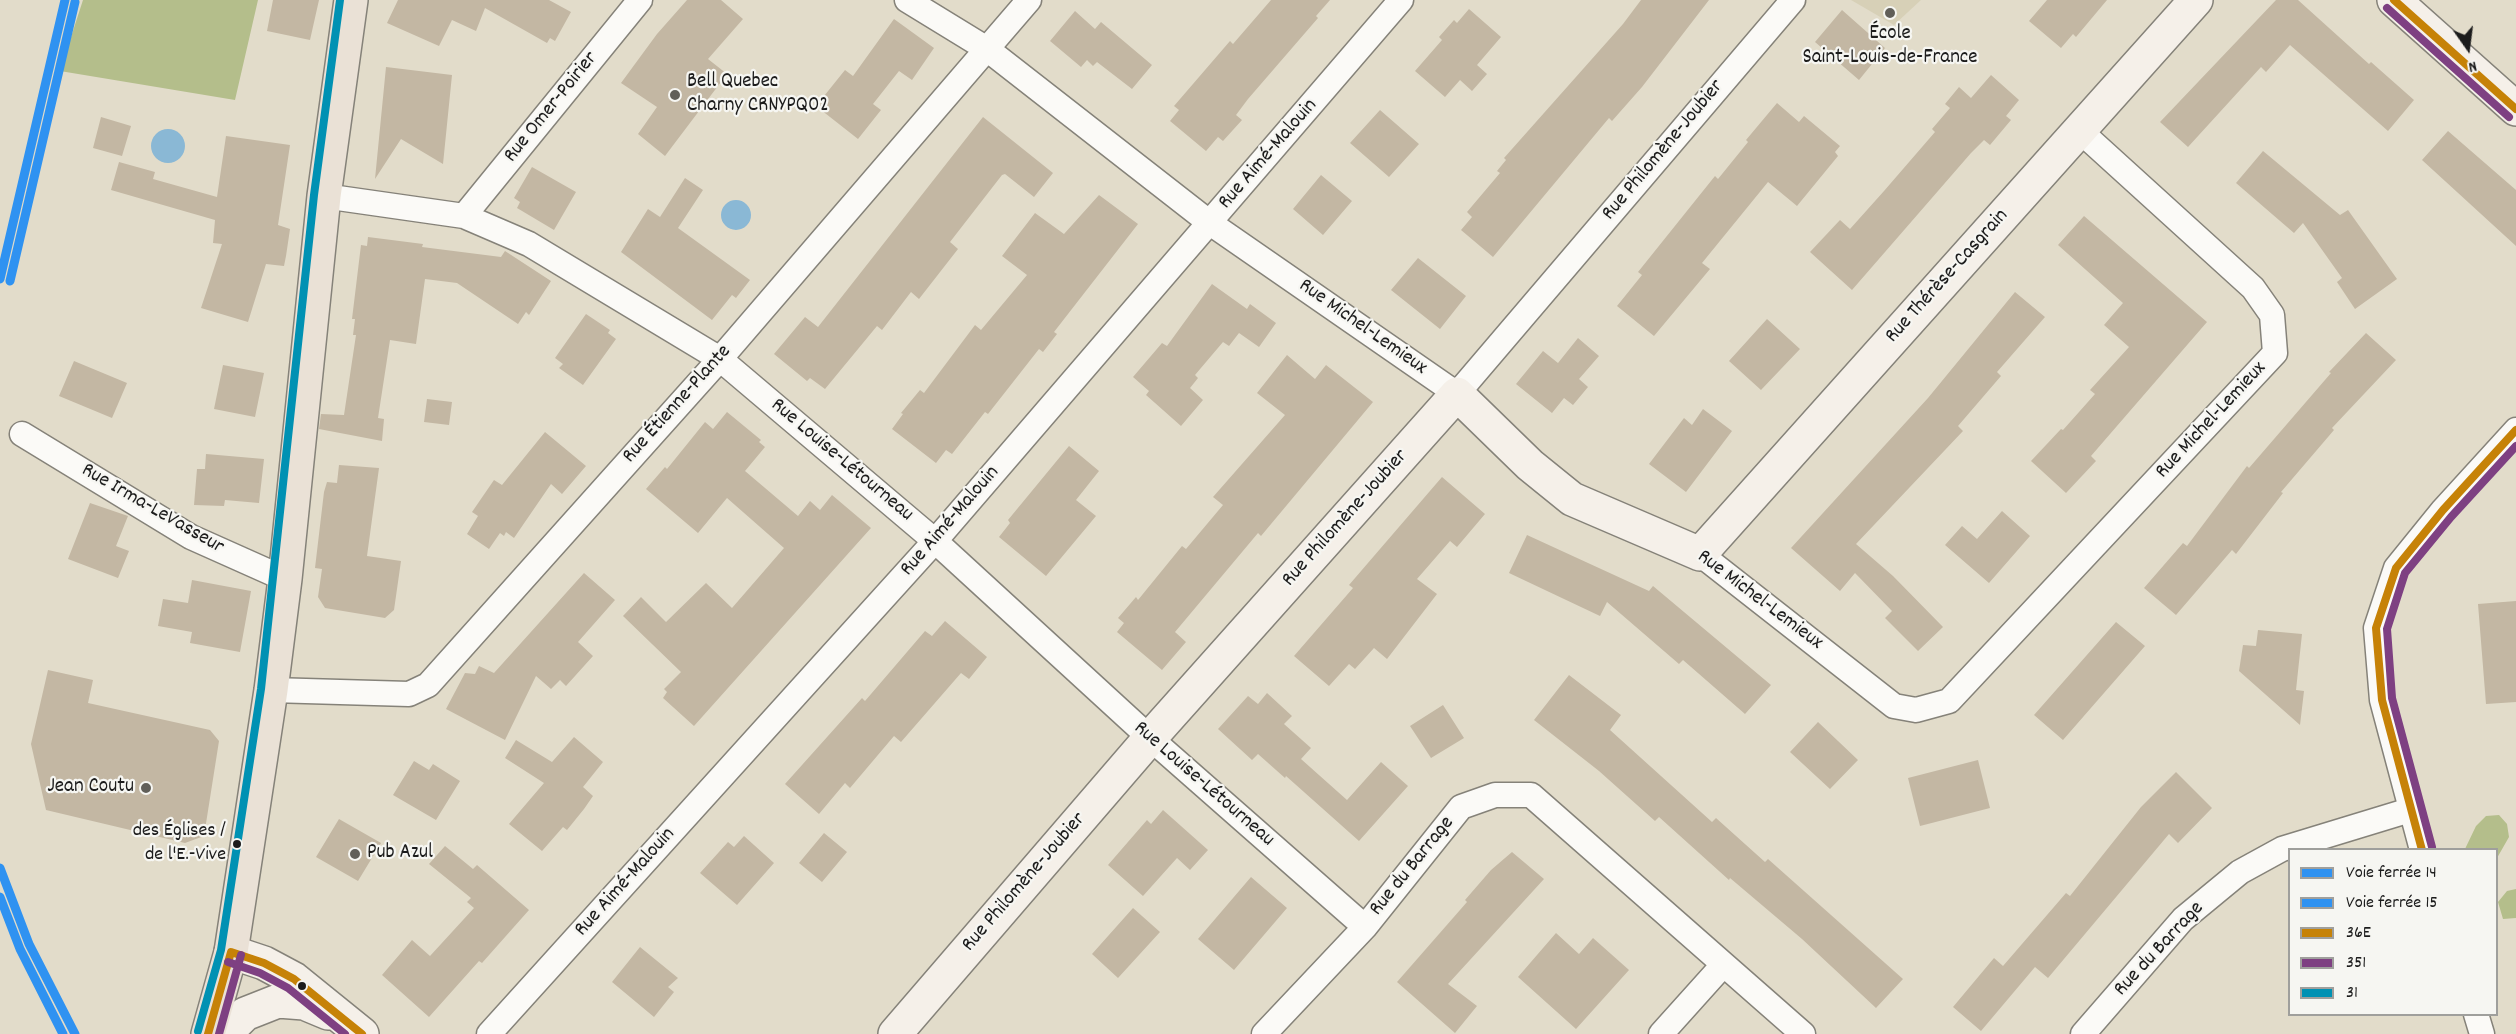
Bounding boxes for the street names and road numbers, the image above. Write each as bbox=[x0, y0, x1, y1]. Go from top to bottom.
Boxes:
street label: Rue Omer-Poirier bbox=[500, 47, 604, 169]
street label: Rue Philomène-Joubier bbox=[1598, 75, 1730, 227]
street label: Rue Aimé-Malouin bbox=[1214, 95, 1324, 215]
street label: Rue Thérèse-Casgrain bbox=[1881, 205, 2015, 349]
street label: Rue Michel-Lemieux bbox=[1293, 274, 1431, 382]
street label: Rue Étienne-Plante bbox=[618, 341, 738, 469]
street label: Rue Michel-Lemieux bbox=[2151, 357, 2273, 485]
street label: Rue Louise-Létourneau bbox=[764, 394, 918, 528]
street label: Rue Philomène-Joubier bbox=[1278, 445, 1414, 593]
street label: Rue Irma-LeVasseur bbox=[76, 459, 228, 561]
street label: Rue Aimé-Malouin bbox=[896, 462, 1006, 582]
street label: Rue Michel-Lemieux bbox=[1691, 545, 1827, 657]
street label: Rue Louise-Létourneau bbox=[1127, 717, 1279, 853]
street label: Rue Philomène-Joubier bbox=[958, 808, 1092, 958]
street label: Rue du Barrage bbox=[1365, 812, 1461, 922]
street label: Rue Aimé-Malouin bbox=[570, 823, 682, 943]
street label: Rue du Barrage bbox=[2110, 897, 2210, 1003]

